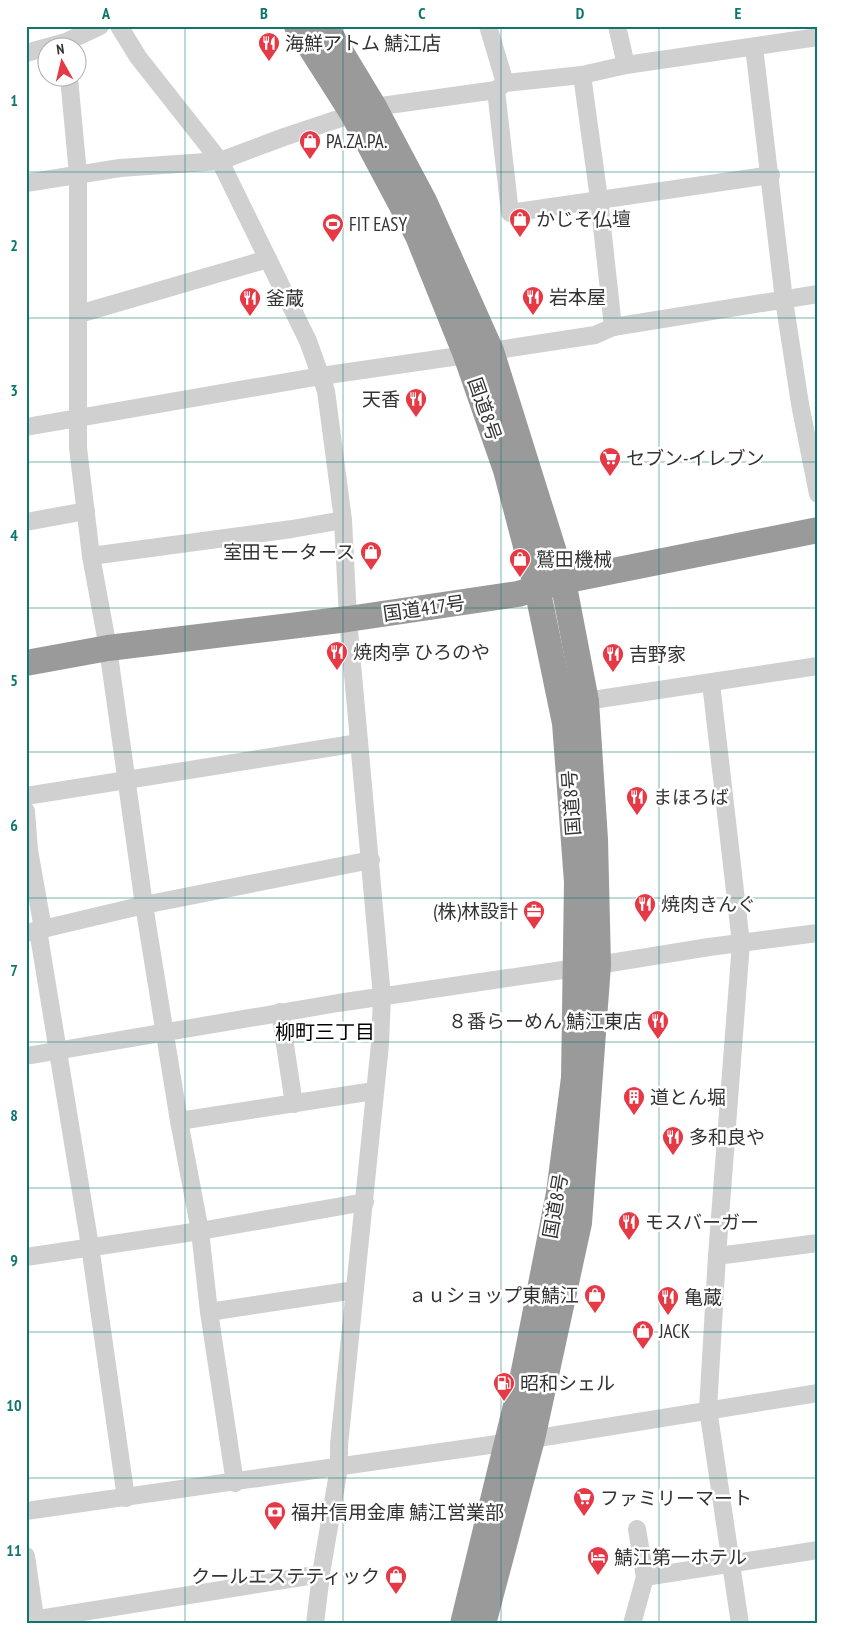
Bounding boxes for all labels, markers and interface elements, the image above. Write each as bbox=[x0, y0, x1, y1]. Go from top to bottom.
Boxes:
text: A bbox=[101, 3, 111, 23]
text: B bbox=[260, 3, 268, 23]
text: C bbox=[418, 3, 426, 23]
text: D bbox=[576, 3, 585, 23]
text: E bbox=[735, 3, 742, 23]
restaurant icon: 海鮮アトム 鯖江店 bbox=[257, 31, 281, 62]
place label: 海鮮アトム 鯖江店 bbox=[285, 31, 441, 55]
north arrow bbox=[38, 38, 88, 88]
text: N bbox=[55, 40, 65, 59]
text: 1 bbox=[10, 90, 18, 110]
shop icon: PA.ZA.PA. bbox=[298, 129, 322, 160]
place label: PA.ZA.PA. bbox=[326, 129, 387, 153]
shop icon: かじそ仏壇 bbox=[508, 207, 532, 238]
place label: かじそ仏壇 bbox=[536, 207, 631, 231]
sports icon: FIT EASY bbox=[321, 212, 345, 243]
place label: FIT EASY bbox=[349, 212, 407, 236]
text: 2 bbox=[10, 235, 18, 255]
restaurant icon: 岩本屋 bbox=[521, 285, 545, 316]
place label: 岩本屋 bbox=[549, 285, 606, 309]
restaurant icon: 釜蔵 bbox=[238, 286, 262, 317]
place label: 釜蔵 bbox=[266, 286, 304, 310]
street label: 国道8号 bbox=[463, 374, 507, 444]
text: 3 bbox=[10, 380, 18, 400]
place label: 天香 bbox=[362, 387, 400, 411]
restaurant icon: 天香 bbox=[404, 387, 428, 418]
supermarket icon: セブン-イレブン bbox=[598, 446, 622, 477]
place label: セブン-イレブン bbox=[626, 446, 765, 470]
text: 4 bbox=[10, 525, 18, 545]
place label: 室田モータース bbox=[223, 540, 355, 564]
shop icon: 室田モータース bbox=[359, 540, 383, 571]
shop icon: 鷲田機械 bbox=[508, 547, 532, 578]
place label: 鷲田機械 bbox=[536, 547, 612, 571]
street label: 国道417号 bbox=[381, 590, 467, 626]
restaurant icon: 焼肉亭 ひろのや bbox=[325, 640, 349, 671]
place label: 焼肉亭 ひろのや bbox=[353, 640, 490, 664]
restaurant icon: 吉野家 bbox=[601, 642, 625, 673]
place label: 吉野家 bbox=[629, 642, 686, 666]
text: 5 bbox=[10, 670, 18, 690]
street label: 国道8号 bbox=[557, 769, 585, 837]
restaurant icon: まほろば bbox=[625, 785, 649, 816]
place label: まほろば bbox=[653, 785, 729, 809]
text: 6 bbox=[10, 815, 18, 835]
restaurant icon: 焼肉きんぐ bbox=[633, 892, 657, 923]
place label: 焼肉きんぐ bbox=[661, 892, 756, 916]
place label: (株)林設計 bbox=[433, 899, 518, 923]
office icon: (株)林設計 bbox=[522, 899, 546, 930]
text: 7 bbox=[10, 960, 18, 980]
place label: ８番らーめん 鯖江東店 bbox=[448, 1009, 642, 1033]
restaurant icon: ８番らーめん 鯖江東店 bbox=[646, 1009, 670, 1040]
district label: 柳町三丁目 bbox=[275, 1019, 375, 1045]
building icon: 道とん堀 bbox=[622, 1085, 646, 1116]
place label: 道とん堀 bbox=[650, 1085, 726, 1109]
text: 8 bbox=[10, 1105, 18, 1125]
restaurant icon: 多和良や bbox=[661, 1125, 685, 1156]
place label: 多和良や bbox=[689, 1125, 765, 1149]
street label: 国道8号 bbox=[537, 1172, 573, 1240]
restaurant icon: モスバーガー bbox=[617, 1210, 641, 1241]
place label: モスバーガー bbox=[645, 1210, 759, 1234]
text: 9 bbox=[10, 1250, 18, 1270]
place label: ａｕショップ東鯖江 bbox=[408, 1283, 579, 1307]
shop icon: ａｕショップ東鯖江 bbox=[583, 1283, 607, 1314]
restaurant icon: 亀蔵 bbox=[656, 1285, 680, 1316]
place label: 亀蔵 bbox=[684, 1285, 722, 1309]
shop icon: JACK bbox=[631, 1319, 655, 1350]
place label: JACK bbox=[658, 1319, 690, 1343]
fuel station icon: 昭和シェル bbox=[492, 1371, 516, 1402]
place label: 昭和シェル bbox=[520, 1371, 615, 1395]
text: 10 bbox=[6, 1395, 22, 1415]
supermarket icon: ファミリーマート bbox=[572, 1486, 596, 1517]
place label: ファミリーマート bbox=[600, 1486, 752, 1510]
bank icon: 福井信用金庫 鯖江営業部 bbox=[263, 1500, 287, 1531]
place label: 福井信用金庫 鯖江営業部 bbox=[291, 1500, 504, 1524]
text: 11 bbox=[6, 1540, 22, 1560]
hotel icon: 鯖江第一ホテル bbox=[586, 1545, 610, 1576]
place label: 鯖江第一ホテル bbox=[614, 1545, 747, 1569]
place label: クールエステティック bbox=[191, 1564, 380, 1588]
shop icon: クールエステティック bbox=[384, 1564, 408, 1595]

